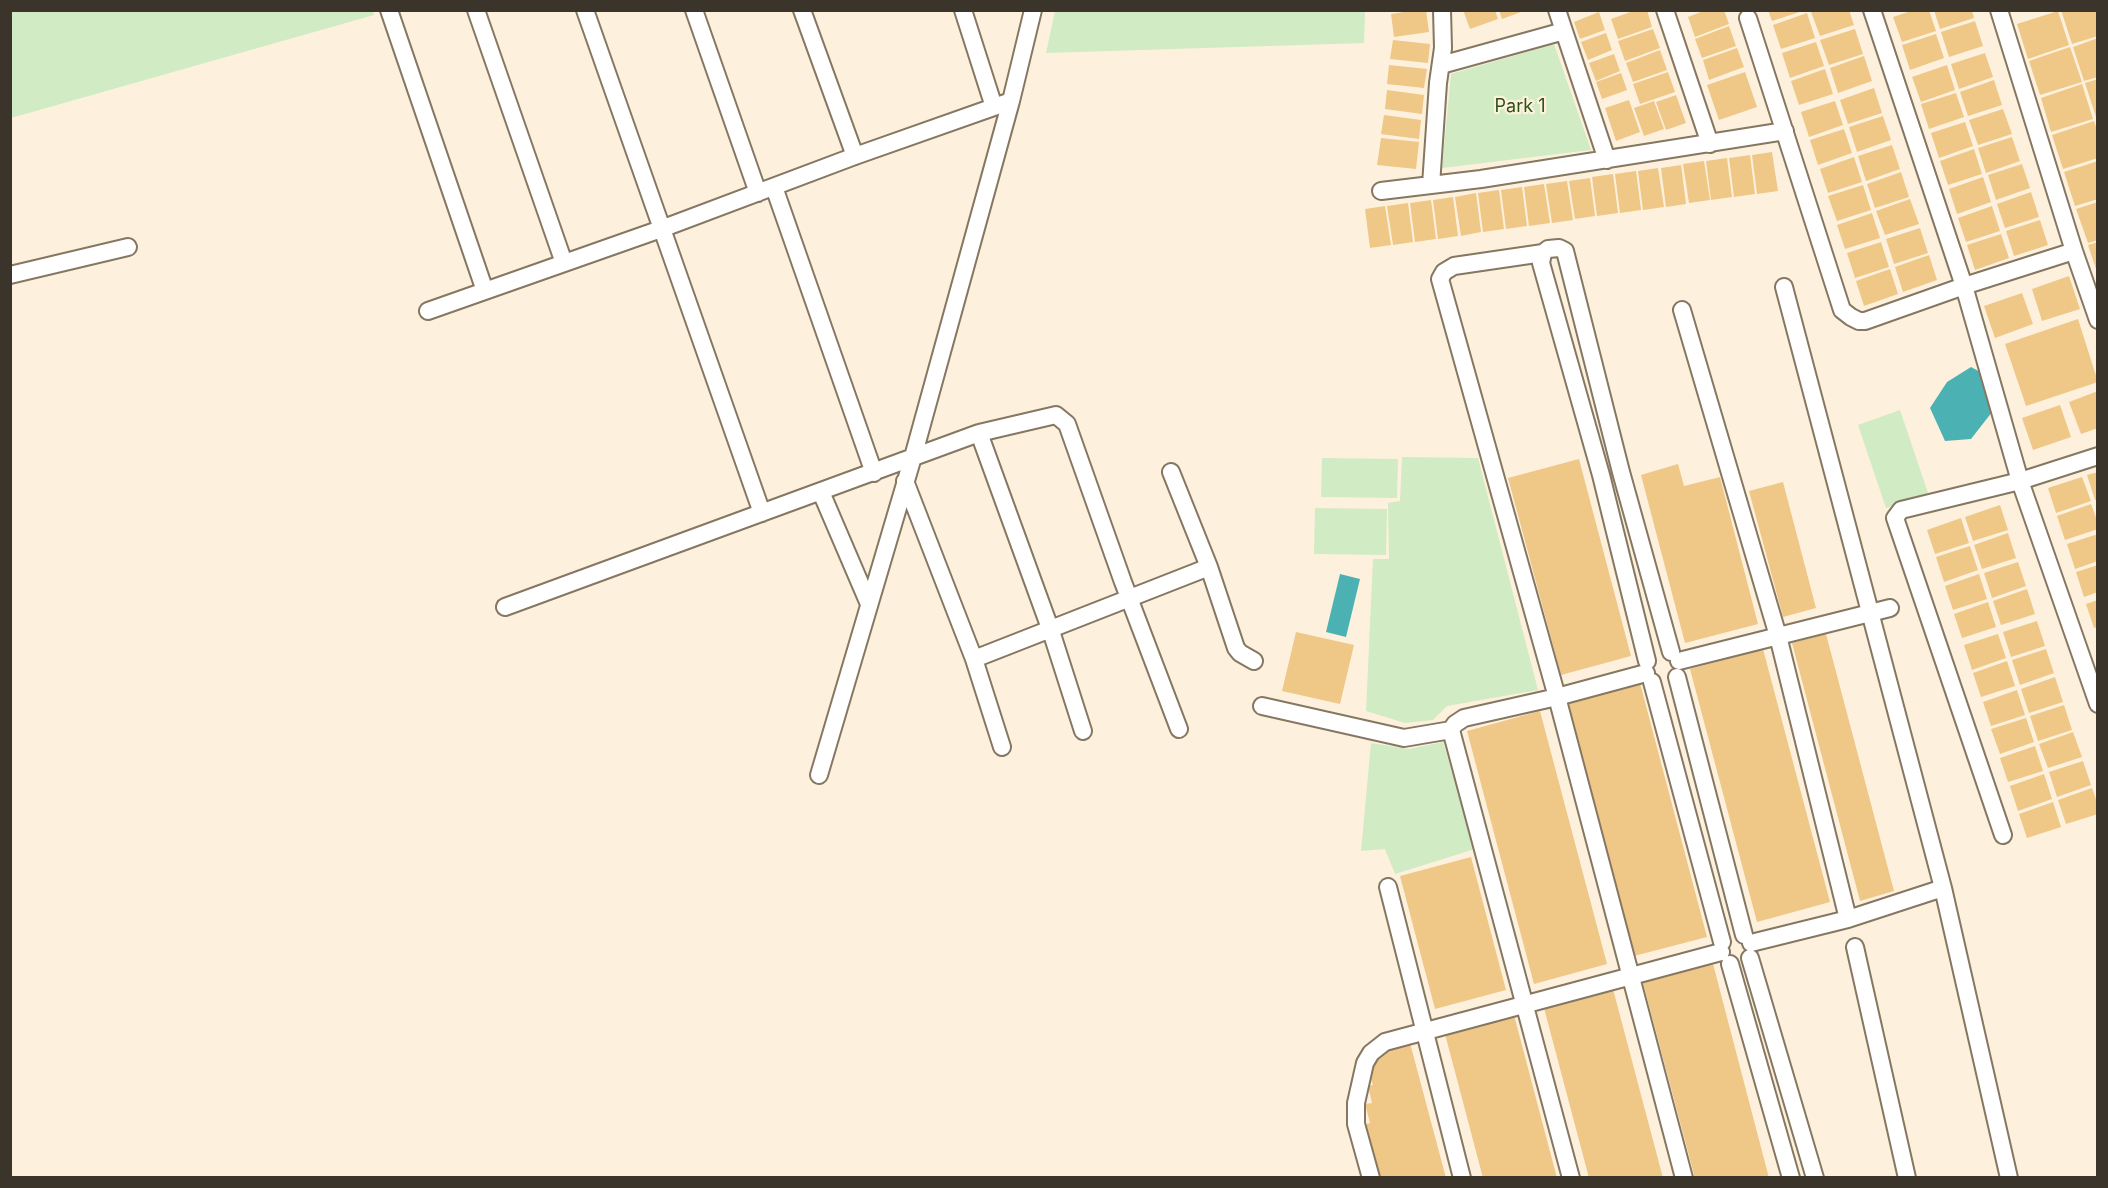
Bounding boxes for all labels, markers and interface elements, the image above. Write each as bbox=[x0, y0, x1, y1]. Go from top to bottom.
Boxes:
park label: Park 1 bbox=[1495, 96, 1545, 118]

